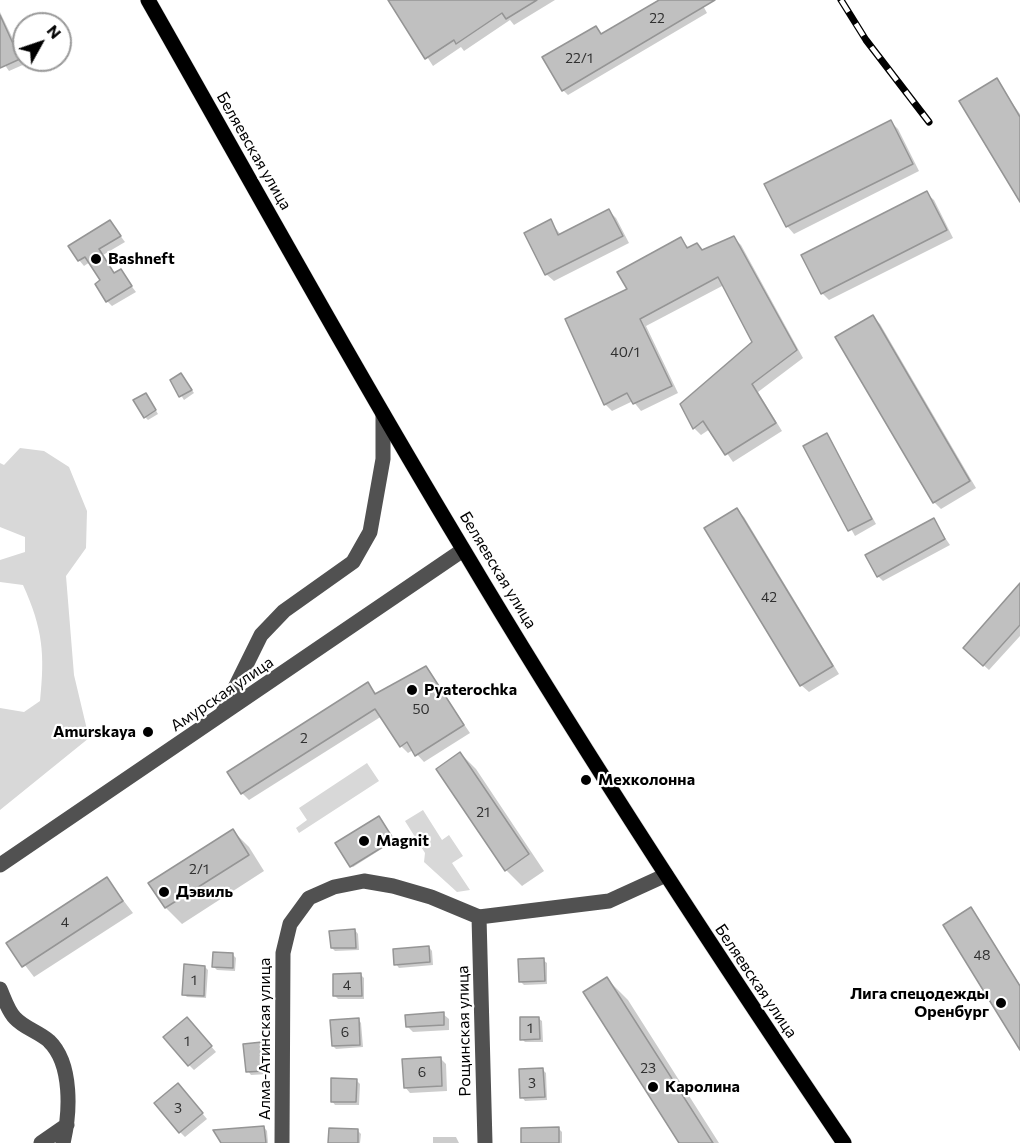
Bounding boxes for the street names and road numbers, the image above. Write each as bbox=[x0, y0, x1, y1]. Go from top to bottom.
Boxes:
street label: Беляевская улица bbox=[212, 89, 296, 213]
street label: Беляевская улица bbox=[456, 508, 540, 632]
street label: Амурская улица bbox=[167, 652, 277, 736]
street label: Беляевская улица bbox=[711, 920, 801, 1042]
street label: Алма-Атинская улица bbox=[255, 958, 275, 1120]
street label: Рощинская улица bbox=[453, 965, 475, 1097]

